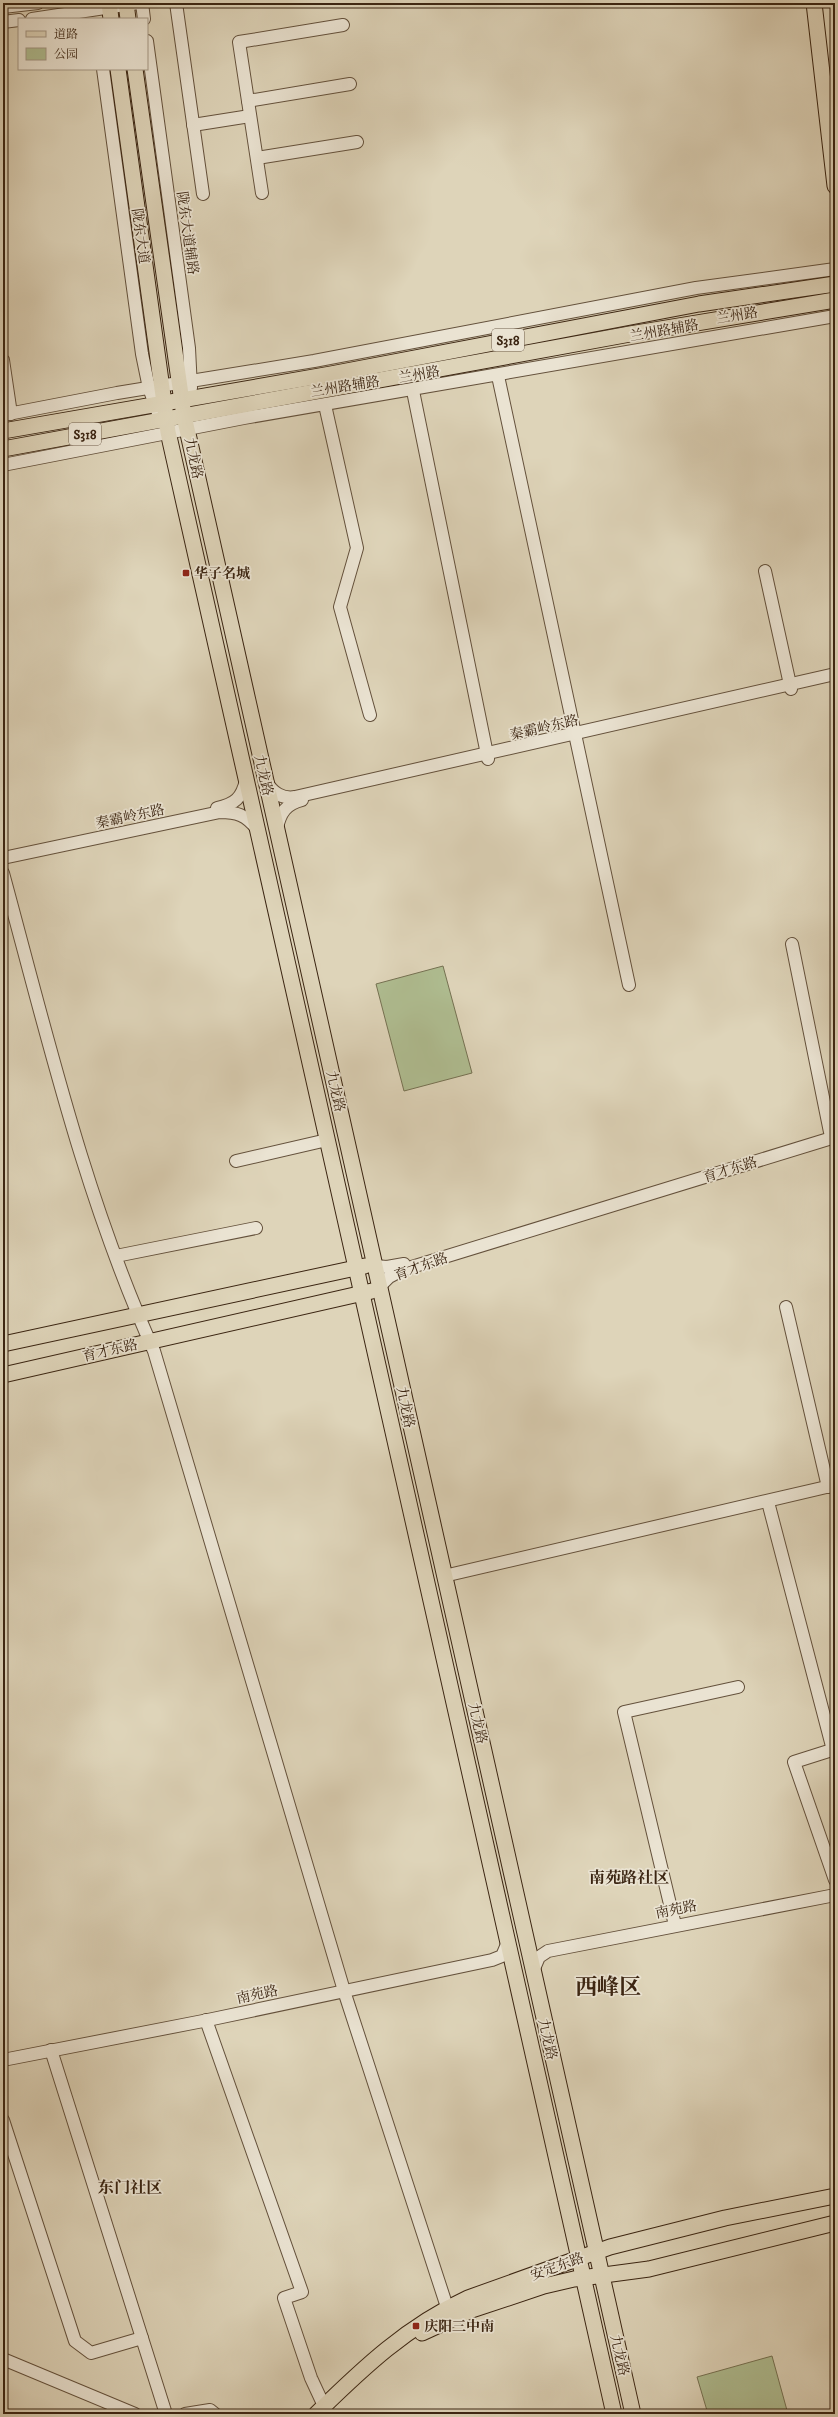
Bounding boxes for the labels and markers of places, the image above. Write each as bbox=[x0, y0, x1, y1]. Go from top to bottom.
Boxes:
place label: 华子名城 bbox=[194, 565, 250, 583]
marker: 华子名城 bbox=[181, 568, 191, 578]
place label: 庆阳三中南 bbox=[424, 2318, 494, 2336]
marker: 庆阳三中南 bbox=[411, 2321, 421, 2331]

